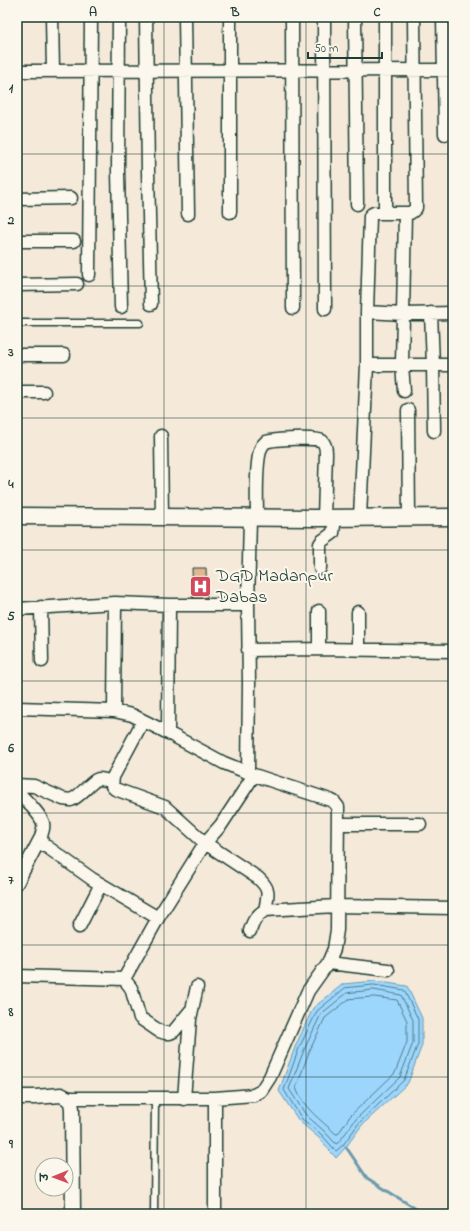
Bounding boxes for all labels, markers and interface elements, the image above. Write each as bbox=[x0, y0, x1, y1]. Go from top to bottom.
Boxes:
text: A bbox=[89, 3, 97, 22]
text: B bbox=[230, 3, 240, 22]
text: C bbox=[373, 3, 381, 22]
scale bar bbox=[308, 34, 382, 60]
text: 50 m bbox=[314, 40, 338, 58]
text: 1 bbox=[9, 79, 14, 98]
text: 2 bbox=[7, 211, 15, 230]
text: 3 bbox=[7, 343, 14, 362]
text: 4 bbox=[7, 475, 14, 494]
place label: DGD Madanpur Dabas bbox=[215, 564, 334, 611]
hospital icon: DGD Madanpur Dabas bbox=[187, 574, 213, 600]
text: 5 bbox=[7, 607, 15, 626]
text: 6 bbox=[7, 739, 14, 758]
text: 7 bbox=[8, 871, 14, 890]
text: 8 bbox=[8, 1003, 14, 1022]
text: 9 bbox=[8, 1135, 14, 1154]
north arrow bbox=[34, 1157, 74, 1197]
text: उ bbox=[37, 1172, 53, 1182]

